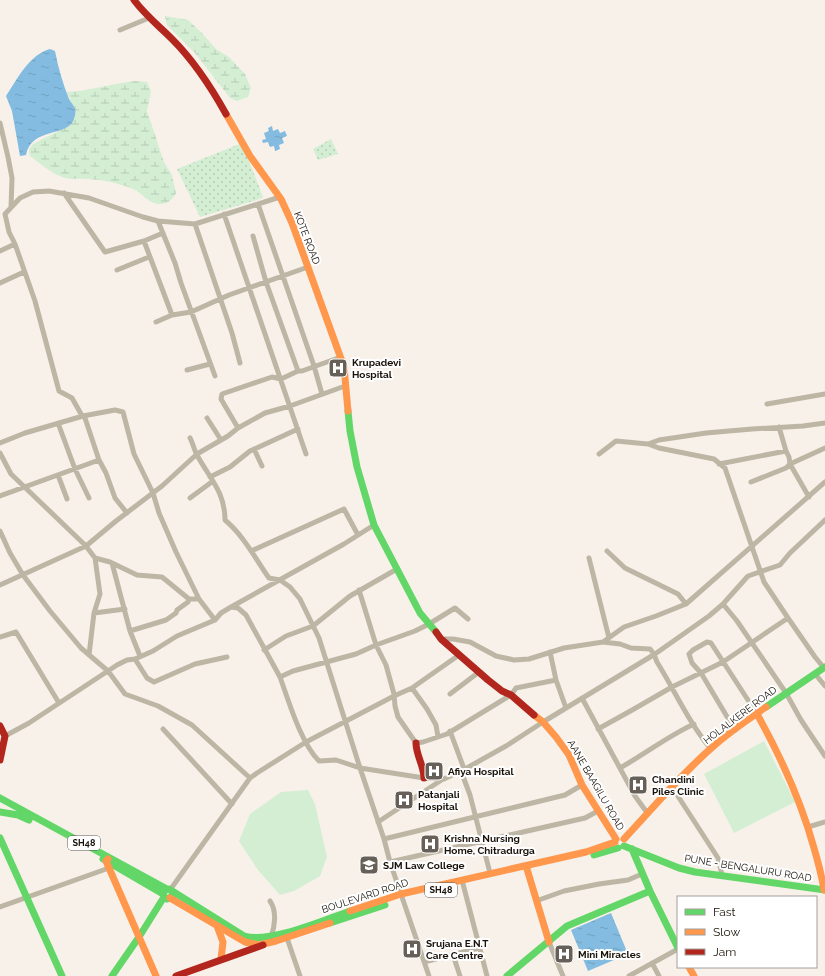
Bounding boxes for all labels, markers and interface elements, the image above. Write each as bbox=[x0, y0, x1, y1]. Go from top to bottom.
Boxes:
street label: KOTE ROAD bbox=[292, 210, 322, 266]
hospital icon: Krupadevi Hospital bbox=[327, 357, 349, 379]
place label: Krupadevi Hospital bbox=[352, 357, 401, 380]
street label: HOLALKERE ROAD bbox=[701, 684, 779, 746]
street label: AANE BAAGILU ROAD bbox=[566, 738, 626, 832]
hospital icon: Afiya Hospital bbox=[423, 760, 445, 782]
place label: Afiya Hospital bbox=[448, 766, 515, 777]
hospital icon: Chandini Piles Clinic bbox=[627, 774, 649, 796]
place label: Chandini Piles Clinic bbox=[652, 774, 704, 797]
hospital icon: Patanjali Hospital bbox=[393, 789, 415, 811]
place label: Patanjali Hospital bbox=[418, 789, 460, 812]
hospital icon: Krishna Nursing Home, Chitradurga bbox=[419, 833, 441, 855]
place label: Krishna Nursing Home, Chitradurga bbox=[444, 833, 535, 856]
road number: SH48 bbox=[68, 836, 100, 850]
street label: PUNE - BENGALURU ROAD bbox=[684, 853, 812, 883]
school or university icon: SJM Law College bbox=[358, 854, 380, 876]
place label: SJM Law College bbox=[383, 860, 465, 871]
street label: BOULEVARD ROAD bbox=[320, 877, 410, 915]
road number: SH48 bbox=[425, 883, 457, 897]
legend bbox=[677, 896, 817, 968]
text: Fast bbox=[713, 905, 736, 919]
text: Slow bbox=[713, 925, 740, 939]
hospital icon: Srujana E.N.T Care Centre bbox=[401, 938, 423, 960]
place label: Srujana E.N.T Care Centre bbox=[426, 938, 489, 961]
hospital icon: Mini Miracles bbox=[553, 943, 575, 965]
text: Jam bbox=[713, 945, 736, 959]
place label: Mini Miracles bbox=[578, 949, 641, 960]

